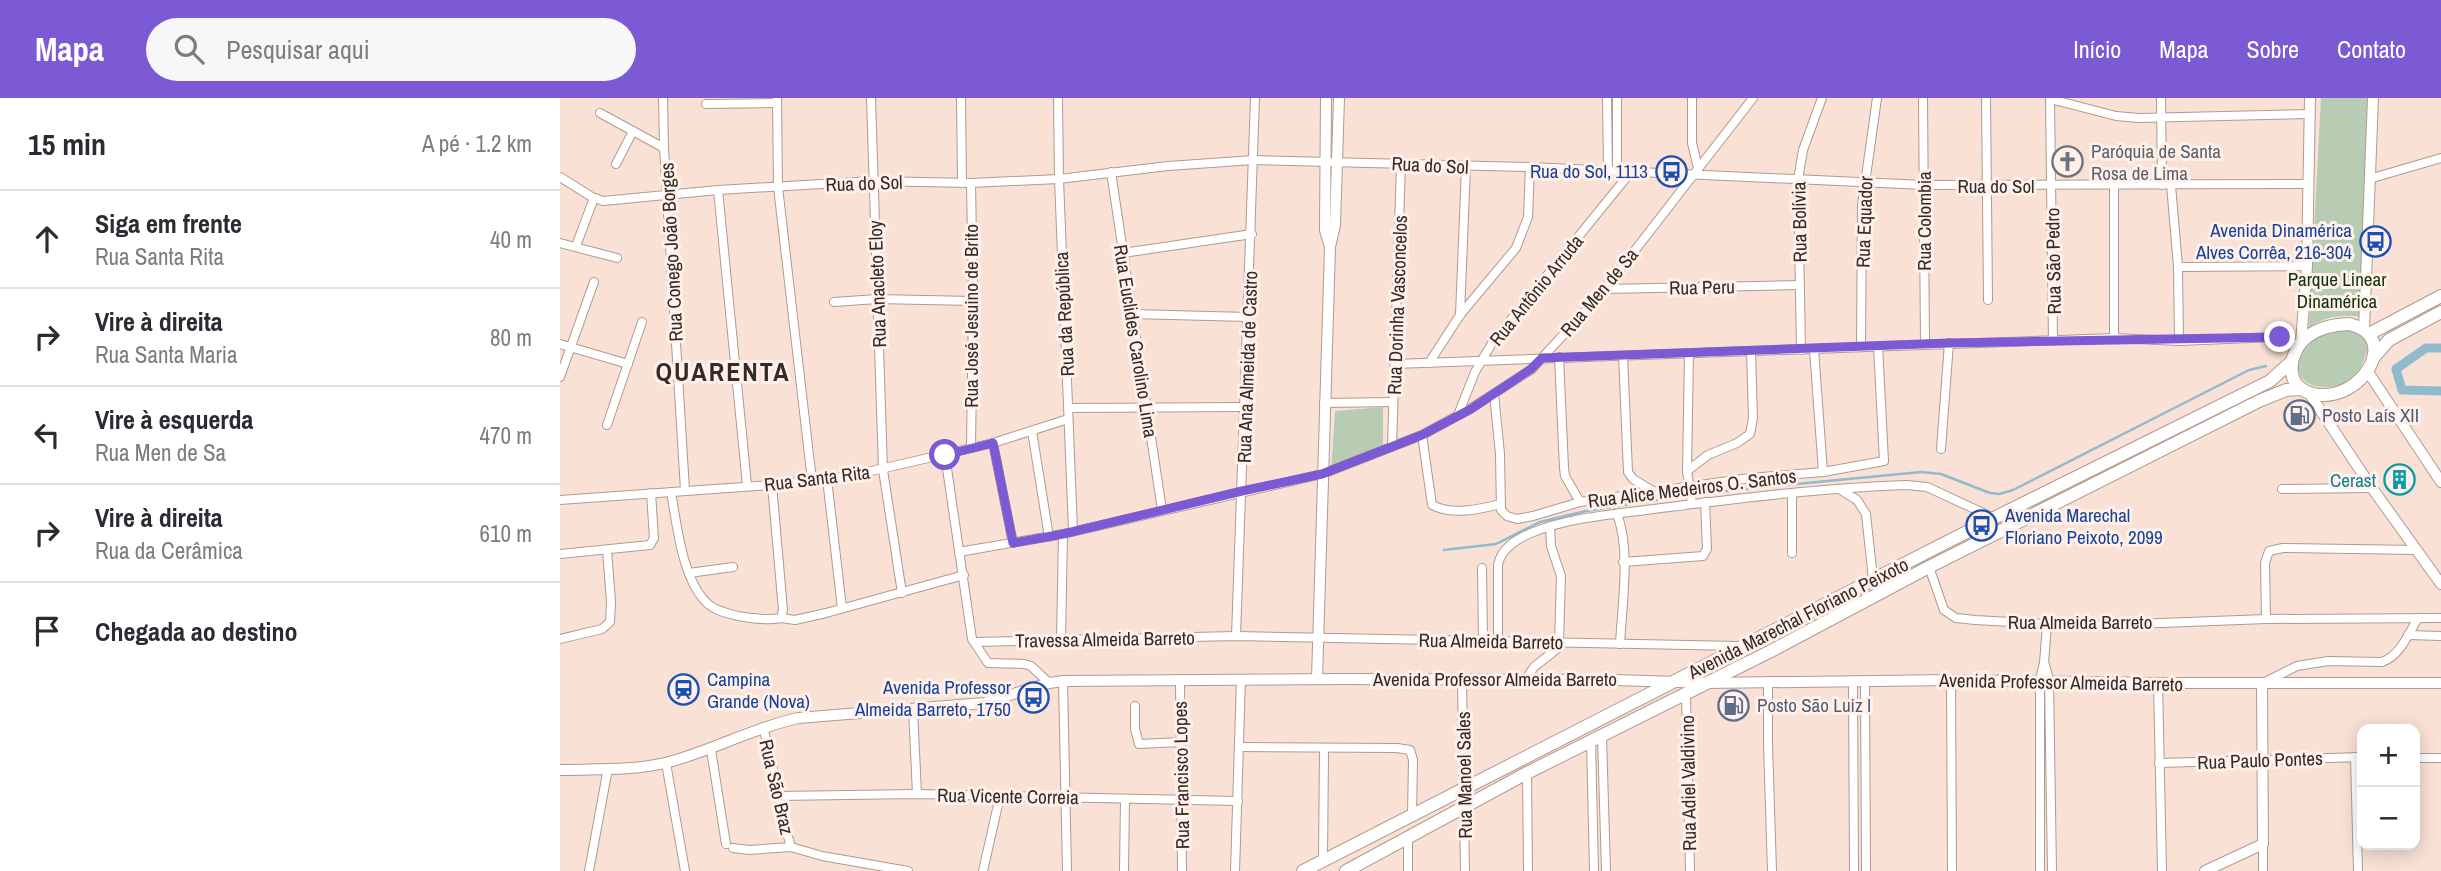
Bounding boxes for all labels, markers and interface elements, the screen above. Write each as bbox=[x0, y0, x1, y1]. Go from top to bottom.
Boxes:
search box bbox=[146, 18, 636, 81]
text: Mapa bbox=[35, 27, 104, 71]
icon: search bbox=[170, 30, 208, 68]
text: Pesquisar aqui bbox=[226, 32, 370, 67]
text: Início bbox=[2073, 33, 2121, 65]
text: Mapa bbox=[2159, 33, 2209, 65]
text: Sobre bbox=[2247, 33, 2299, 65]
text: Contato bbox=[2337, 33, 2406, 65]
text: 15 min bbox=[28, 124, 106, 164]
text: A pé · 1.2 km bbox=[422, 128, 532, 159]
place label: Paróquia de Santa Rosa de Lima bbox=[2091, 138, 2221, 186]
church icon: Paróquia de Santa Rosa de Lima bbox=[2051, 145, 2085, 179]
street label: Rua do Sol bbox=[1391, 150, 1469, 180]
bus stop icon: Rua do Sol, 1113 bbox=[1654, 154, 1688, 188]
place label: Rua do Sol, 1113 bbox=[1530, 158, 1648, 184]
street label: Rua Conego João Borges bbox=[653, 162, 689, 342]
street label: Rua do Sol bbox=[825, 169, 903, 197]
street label: Rua Colombia bbox=[1911, 171, 1937, 271]
street label: Rua do Sol bbox=[1957, 173, 2035, 199]
street label: Rua Equador bbox=[1849, 175, 1879, 268]
street label: Rua Bolívia bbox=[1785, 181, 1813, 262]
text: Siga em frente bbox=[95, 206, 242, 241]
street label: Rua São Pedro bbox=[2039, 208, 2067, 314]
street label: Rua Dorinha Vasconcelos bbox=[1381, 214, 1413, 395]
place label: Avenida Dinamérica Alves Corrêa, 216-304 bbox=[2195, 217, 2352, 265]
icon: ahead bbox=[28, 220, 66, 258]
street label: Rua Anacleto Eloy bbox=[862, 220, 892, 348]
text: 40 m bbox=[490, 224, 532, 255]
street label: Rua José Jesuino de Brito bbox=[958, 224, 984, 408]
bus stop icon: Avenida Dinamérica Alves Corrêa, 216-304 bbox=[2358, 224, 2392, 258]
street label: Rua Antônio Arruda bbox=[1483, 229, 1589, 351]
text: Rua Santa Rita bbox=[95, 241, 224, 272]
street label: Rua Men de Sa bbox=[1554, 242, 1644, 342]
street label: Rua Euclides Carolino Lima bbox=[1108, 243, 1164, 440]
street label: Rua da República bbox=[1048, 251, 1080, 377]
park label: Parque Linear Dinamérica bbox=[2288, 266, 2387, 314]
street label: Rua Ana Almeida de Castro bbox=[1231, 270, 1263, 464]
street label: Rua Peru bbox=[1669, 273, 1735, 301]
text: Vire à direita bbox=[95, 304, 223, 339]
icon: right bbox=[28, 318, 66, 356]
route end bbox=[2264, 321, 2295, 352]
text: 80 m bbox=[490, 322, 532, 353]
text: Rua Santa Maria bbox=[95, 339, 238, 370]
district label: QUARENTA bbox=[655, 354, 791, 389]
fuel station icon: Posto Laís XII bbox=[2282, 398, 2316, 432]
text: Vire à esquerda bbox=[95, 402, 253, 437]
place label: Posto Laís XII bbox=[2322, 402, 2419, 428]
icon: left bbox=[28, 416, 66, 454]
text: 470 m bbox=[480, 420, 532, 451]
text: Rua Men de Sa bbox=[95, 437, 226, 468]
route start bbox=[929, 439, 960, 470]
street label: Rua Santa Rita bbox=[763, 459, 872, 497]
street label: Rua Alice Medeiros O. Santos bbox=[1586, 462, 1798, 514]
building icon: Cerast bbox=[2382, 463, 2416, 497]
place label: Cerast bbox=[2330, 467, 2377, 493]
text: Vire à direita bbox=[95, 500, 223, 535]
place label: Avenida Marechal Floriano Peixoto, 2099 bbox=[2004, 502, 2163, 550]
bus stop icon: Avenida Marechal Floriano Peixoto, 2099 bbox=[1965, 509, 1999, 543]
icon: right bbox=[28, 514, 66, 552]
text: 610 m bbox=[480, 518, 532, 549]
text: Rua da Cerâmica bbox=[95, 535, 243, 566]
street label: Avenida Marechal Floriano Peixoto bbox=[1683, 551, 1913, 685]
street label: Rua Almeida Barreto bbox=[2008, 609, 2152, 635]
icon: arrive bbox=[28, 612, 66, 650]
text: Chegada ao destino bbox=[95, 614, 298, 649]
street label: Travessa Almeida Barreto bbox=[1015, 624, 1195, 654]
street label: Rua Almeida Barreto bbox=[1418, 627, 1564, 655]
place label: Campina Grande (Nova) bbox=[707, 666, 810, 714]
street label: Avenida Professor Almeida Barreto bbox=[1372, 666, 1617, 692]
street label: Avenida Professor Almeida Barreto bbox=[1938, 667, 2183, 697]
station icon: Campina Grande (Nova) bbox=[667, 673, 701, 707]
place label: Avenida Professor Almeida Barreto, 1750 bbox=[854, 674, 1012, 722]
bus stop icon: Avenida Professor Almeida Barreto, 1750 bbox=[1017, 681, 1051, 715]
fuel station icon: Posto São Luiz I bbox=[1717, 688, 1751, 722]
place label: Posto São Luiz I bbox=[1757, 692, 1871, 718]
street label: Rua Francisco Lopes bbox=[1167, 701, 1195, 849]
street label: Rua Manoel Sales bbox=[1450, 711, 1478, 839]
street label: Rua Adiel Valdivino bbox=[1674, 715, 1702, 851]
map controls bbox=[2357, 724, 2420, 850]
button: + bbox=[2357, 724, 2420, 787]
street label: Rua São Braz bbox=[753, 737, 801, 837]
street label: Rua Paulo Pontes bbox=[2197, 745, 2323, 775]
street label: Rua Vicente Correia bbox=[937, 782, 1079, 810]
button: − bbox=[2357, 787, 2420, 850]

